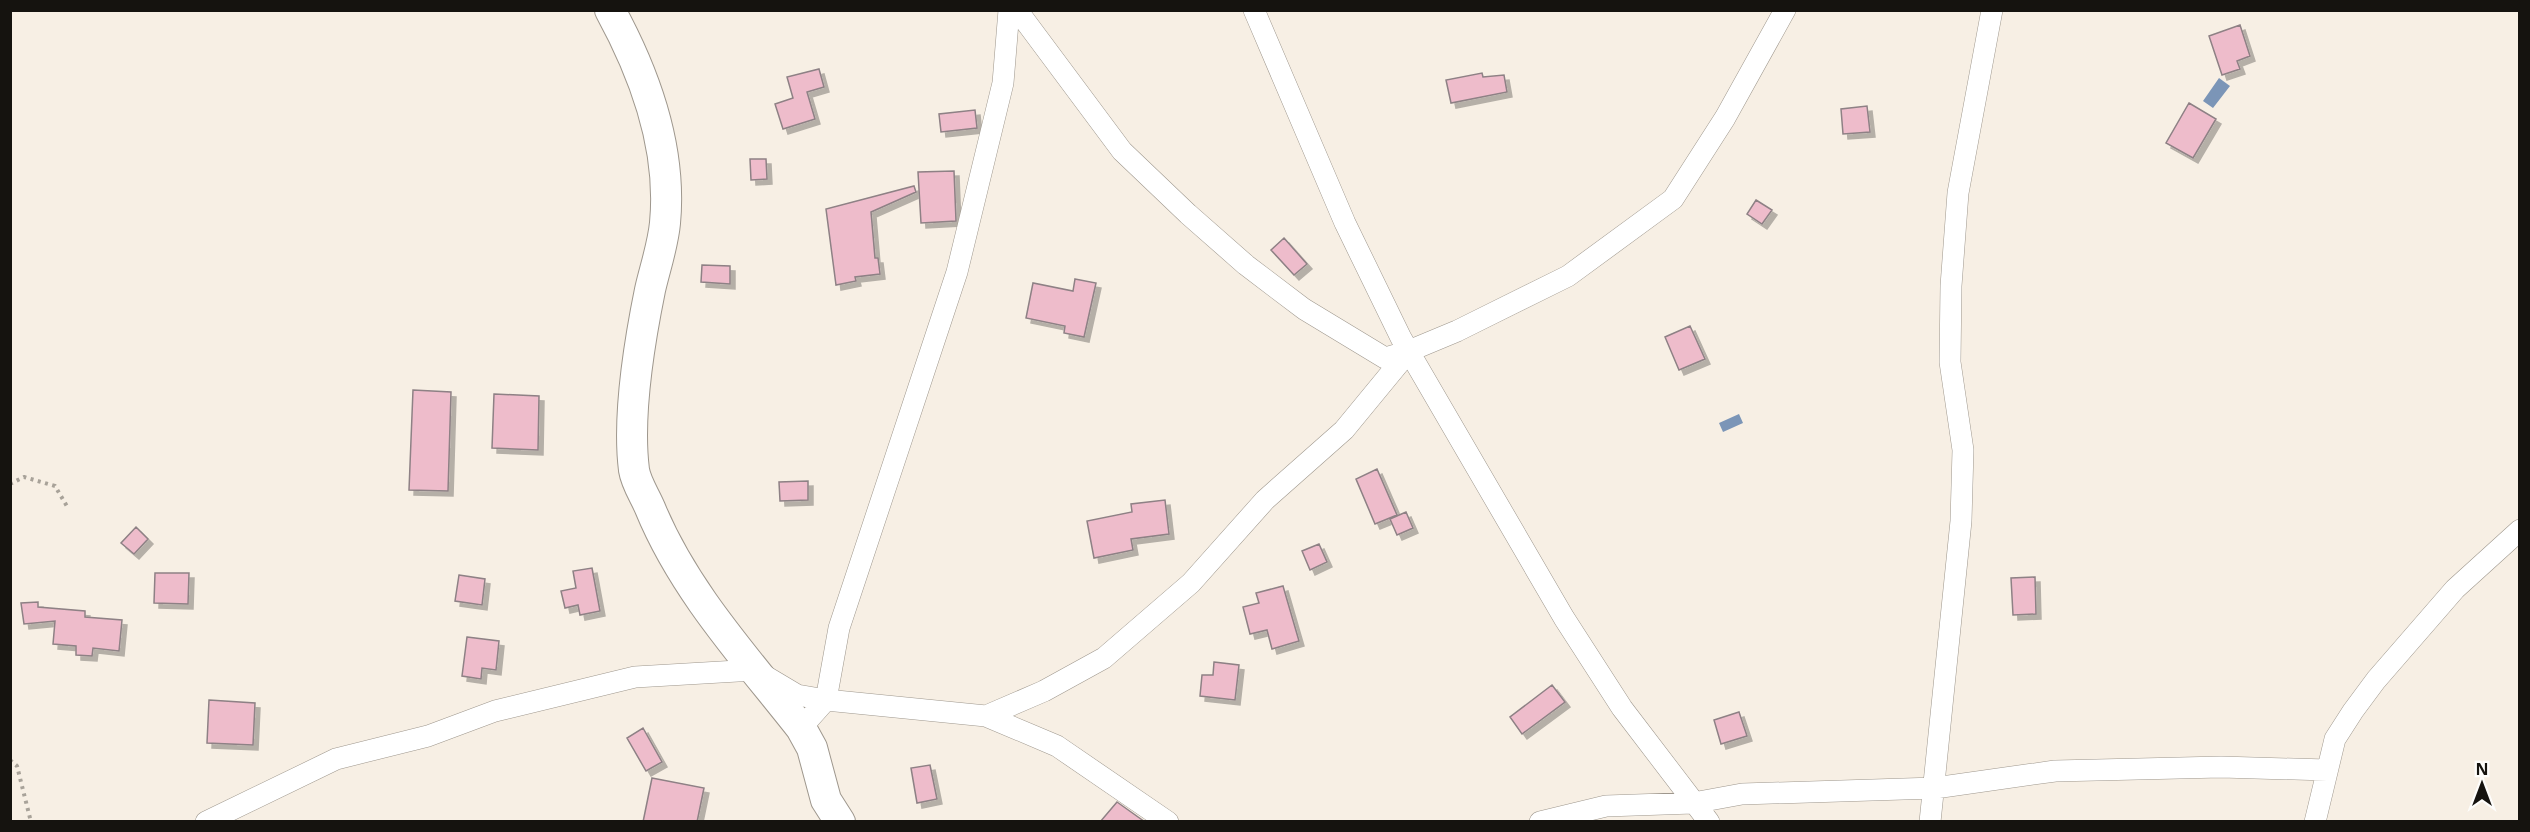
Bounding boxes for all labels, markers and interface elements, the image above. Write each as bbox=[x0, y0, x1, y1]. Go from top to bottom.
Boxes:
north arrow bbox=[2452, 754, 2512, 814]
text: N bbox=[2475, 758, 2489, 780]

